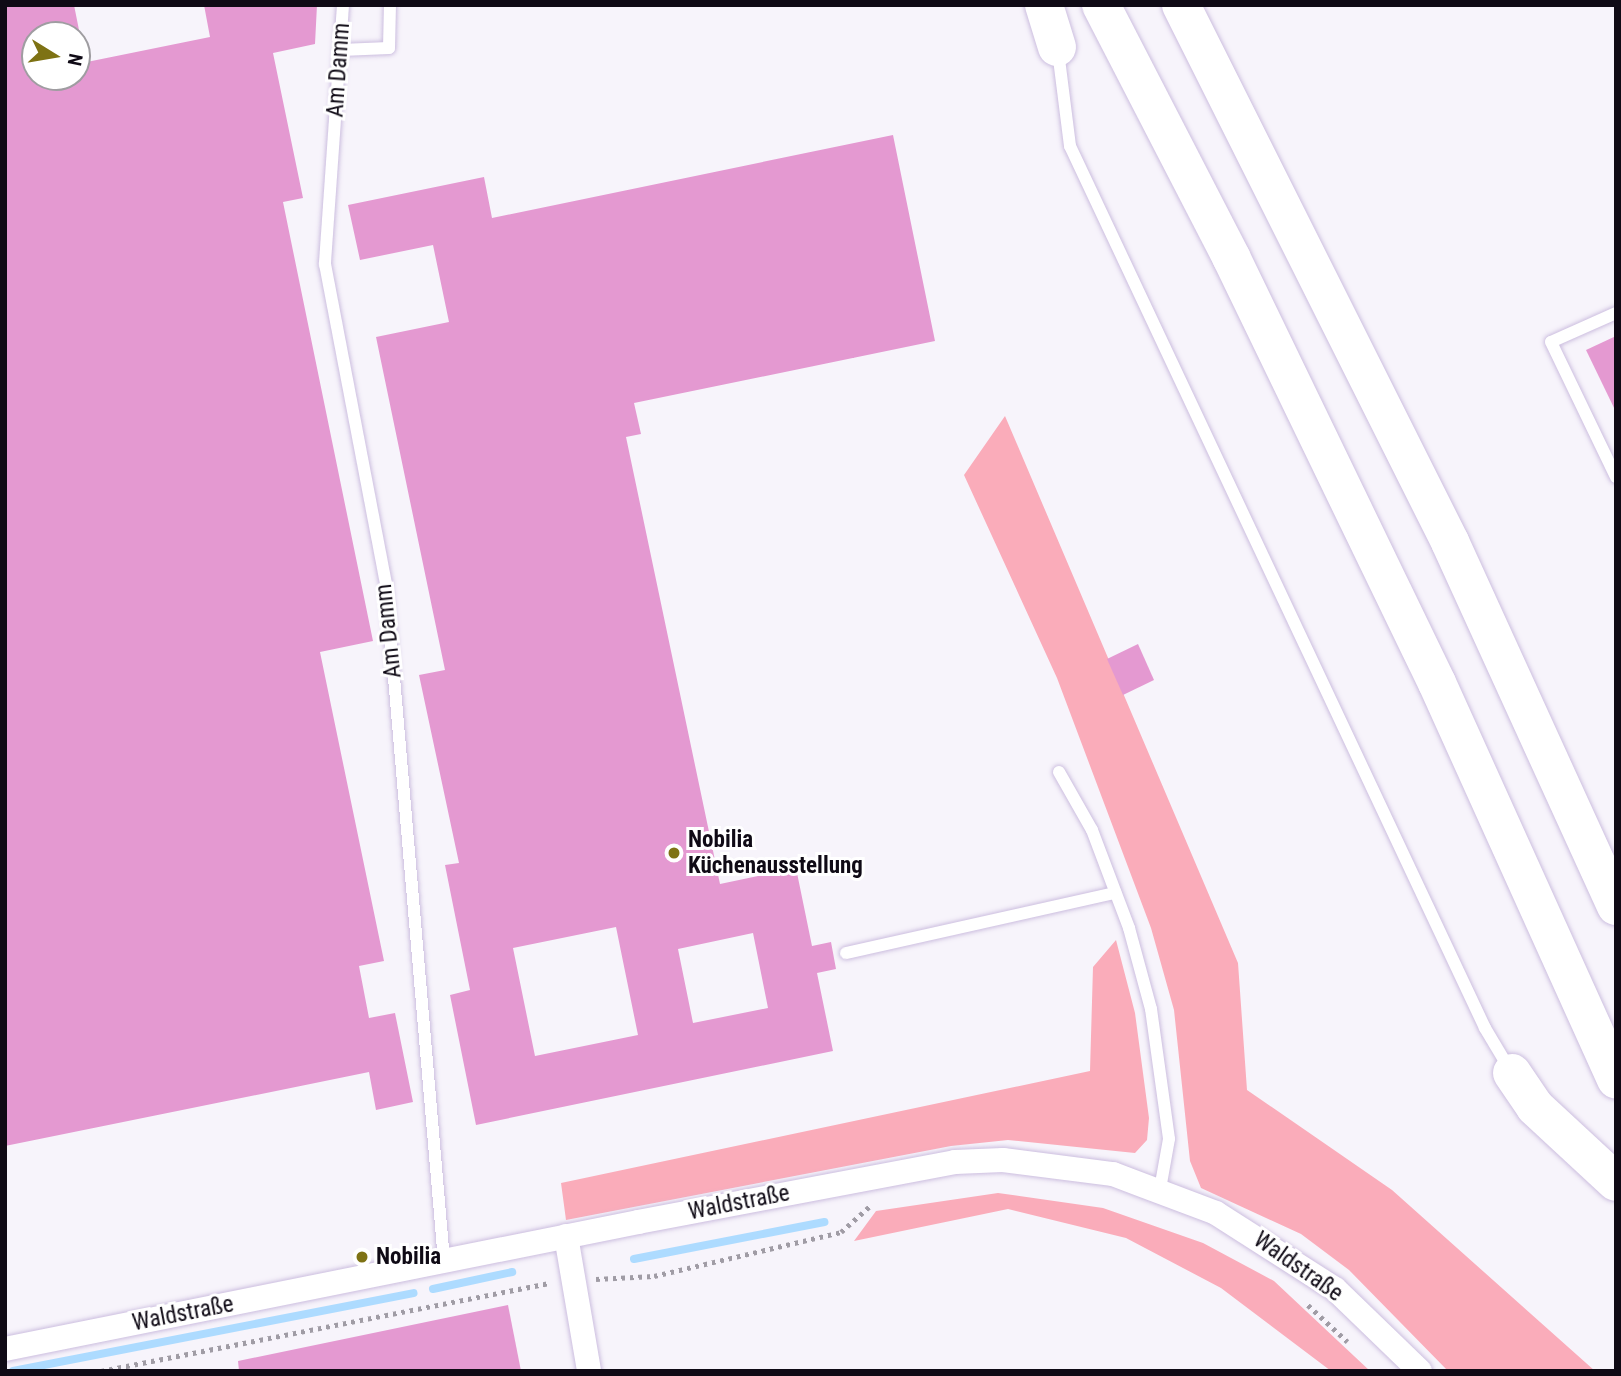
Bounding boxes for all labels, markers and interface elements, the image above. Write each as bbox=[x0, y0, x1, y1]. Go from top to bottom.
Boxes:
north arrow bbox=[21, 21, 91, 91]
street label: Am Damm bbox=[322, 22, 356, 118]
text: N bbox=[63, 52, 88, 68]
street label: Am Damm bbox=[370, 582, 408, 680]
place label: Nobilia Küchenausstellung bbox=[688, 826, 863, 880]
marker: Nobilia Küchenausstellung bbox=[666, 845, 682, 861]
street label: Waldstraße bbox=[686, 1180, 792, 1226]
street label: Waldstraße bbox=[1248, 1226, 1348, 1308]
place label: Nobilia bbox=[376, 1243, 441, 1271]
marker: Nobilia bbox=[354, 1249, 370, 1265]
street label: Waldstraße bbox=[130, 1291, 236, 1337]

